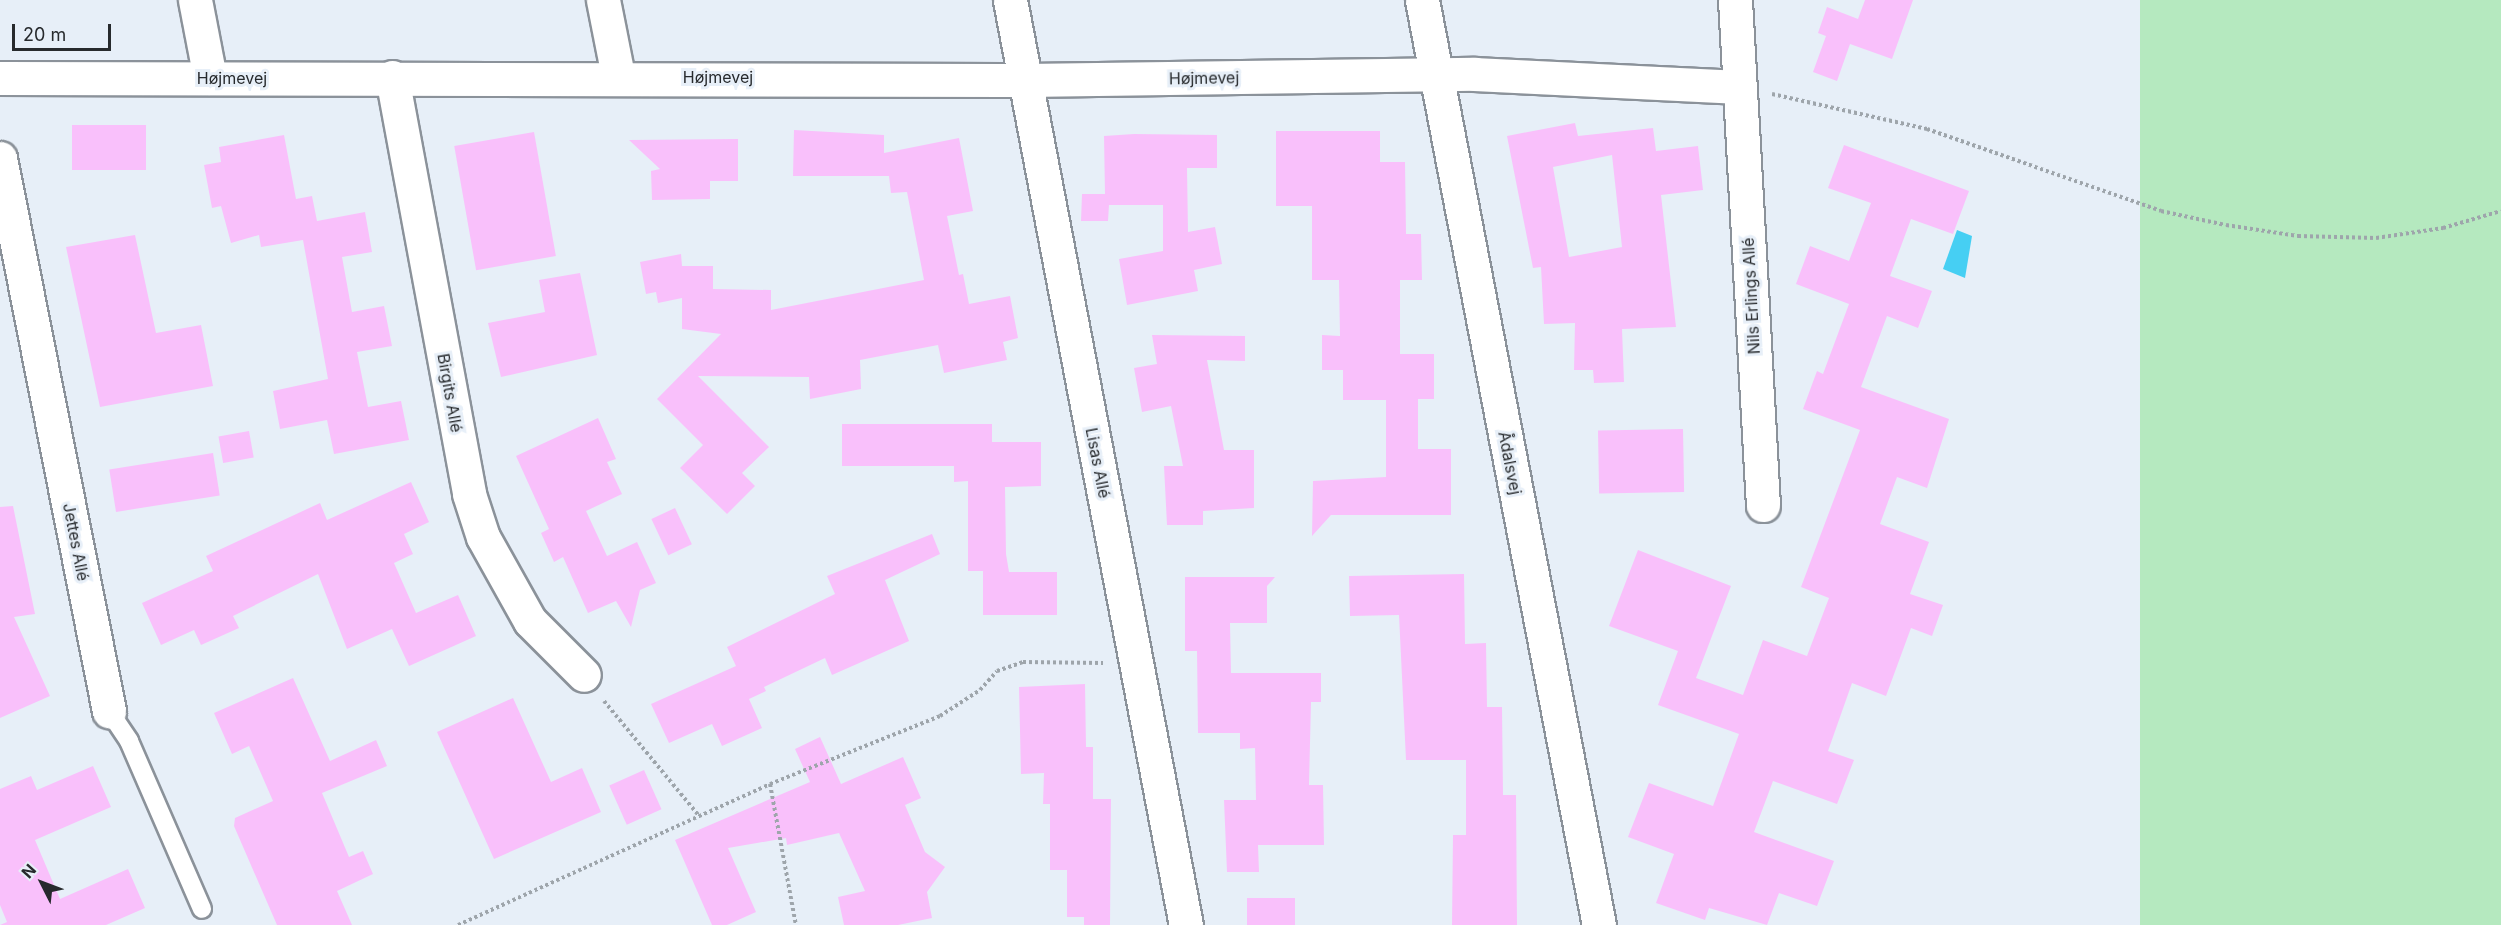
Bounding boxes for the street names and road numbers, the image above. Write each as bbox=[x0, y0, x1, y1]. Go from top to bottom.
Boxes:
street label: Højmevej bbox=[683, 67, 753, 87]
street label: Højmevej bbox=[197, 68, 267, 88]
street label: Højmevej bbox=[1169, 68, 1239, 88]
street label: Nils Erlings Allé bbox=[1738, 237, 1764, 355]
street label: Birgits Allé bbox=[434, 352, 466, 434]
street label: Lisas Allé bbox=[1082, 426, 1114, 500]
street label: Ådalsvej bbox=[1494, 430, 1526, 496]
street label: Jettes Allé bbox=[59, 502, 93, 582]

